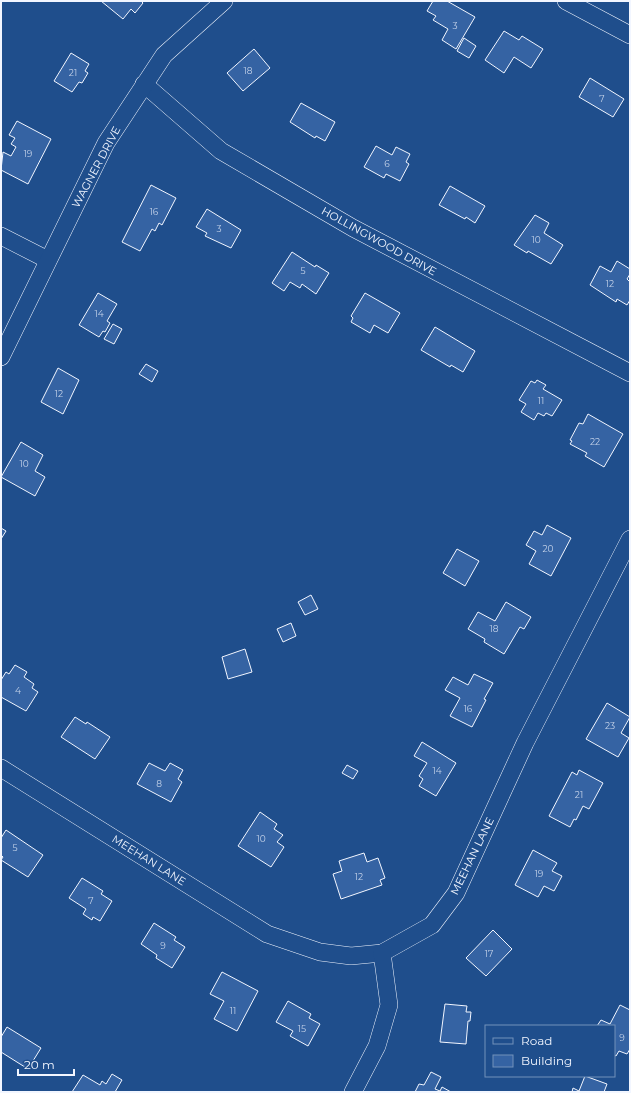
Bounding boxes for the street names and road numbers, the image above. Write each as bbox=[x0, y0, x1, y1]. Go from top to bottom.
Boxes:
street label: WAGNER DRIVE bbox=[69, 124, 123, 210]
street label: HOLLINGWOOD DRIVE bbox=[319, 204, 439, 278]
street label: MEEHAN LANE bbox=[447, 815, 497, 897]
street label: MEEHAN LANE bbox=[109, 832, 189, 888]

